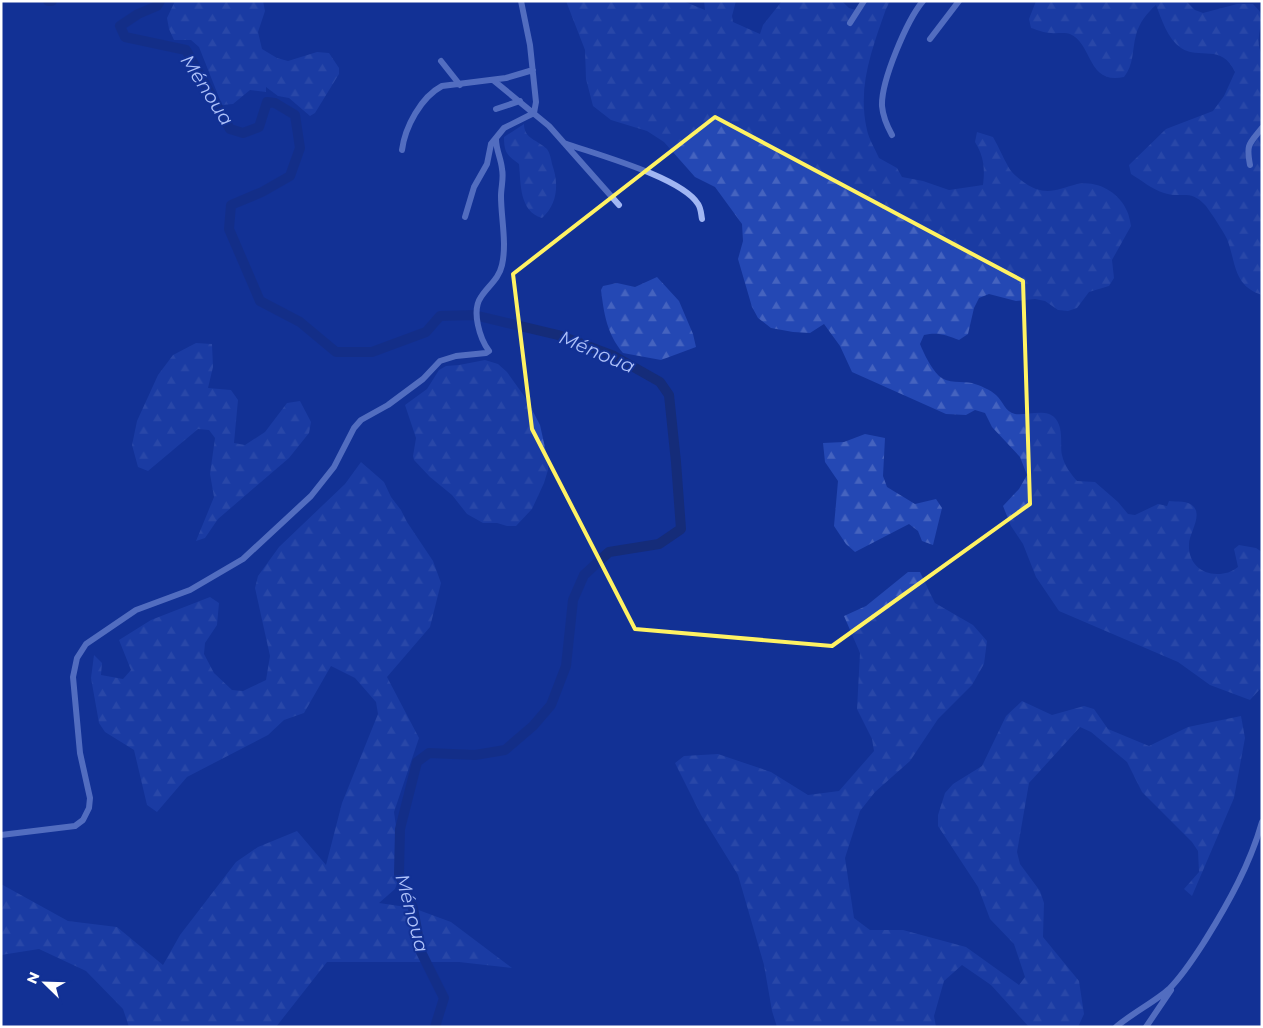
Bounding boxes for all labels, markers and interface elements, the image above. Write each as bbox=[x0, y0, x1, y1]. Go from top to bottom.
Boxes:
water label: Ménoua bbox=[176, 50, 239, 130]
water label: Ménoua bbox=[556, 326, 638, 378]
water label: Ménoua bbox=[391, 871, 433, 955]
north arrow bbox=[20, 958, 70, 1008]
text: N bbox=[23, 969, 44, 987]

